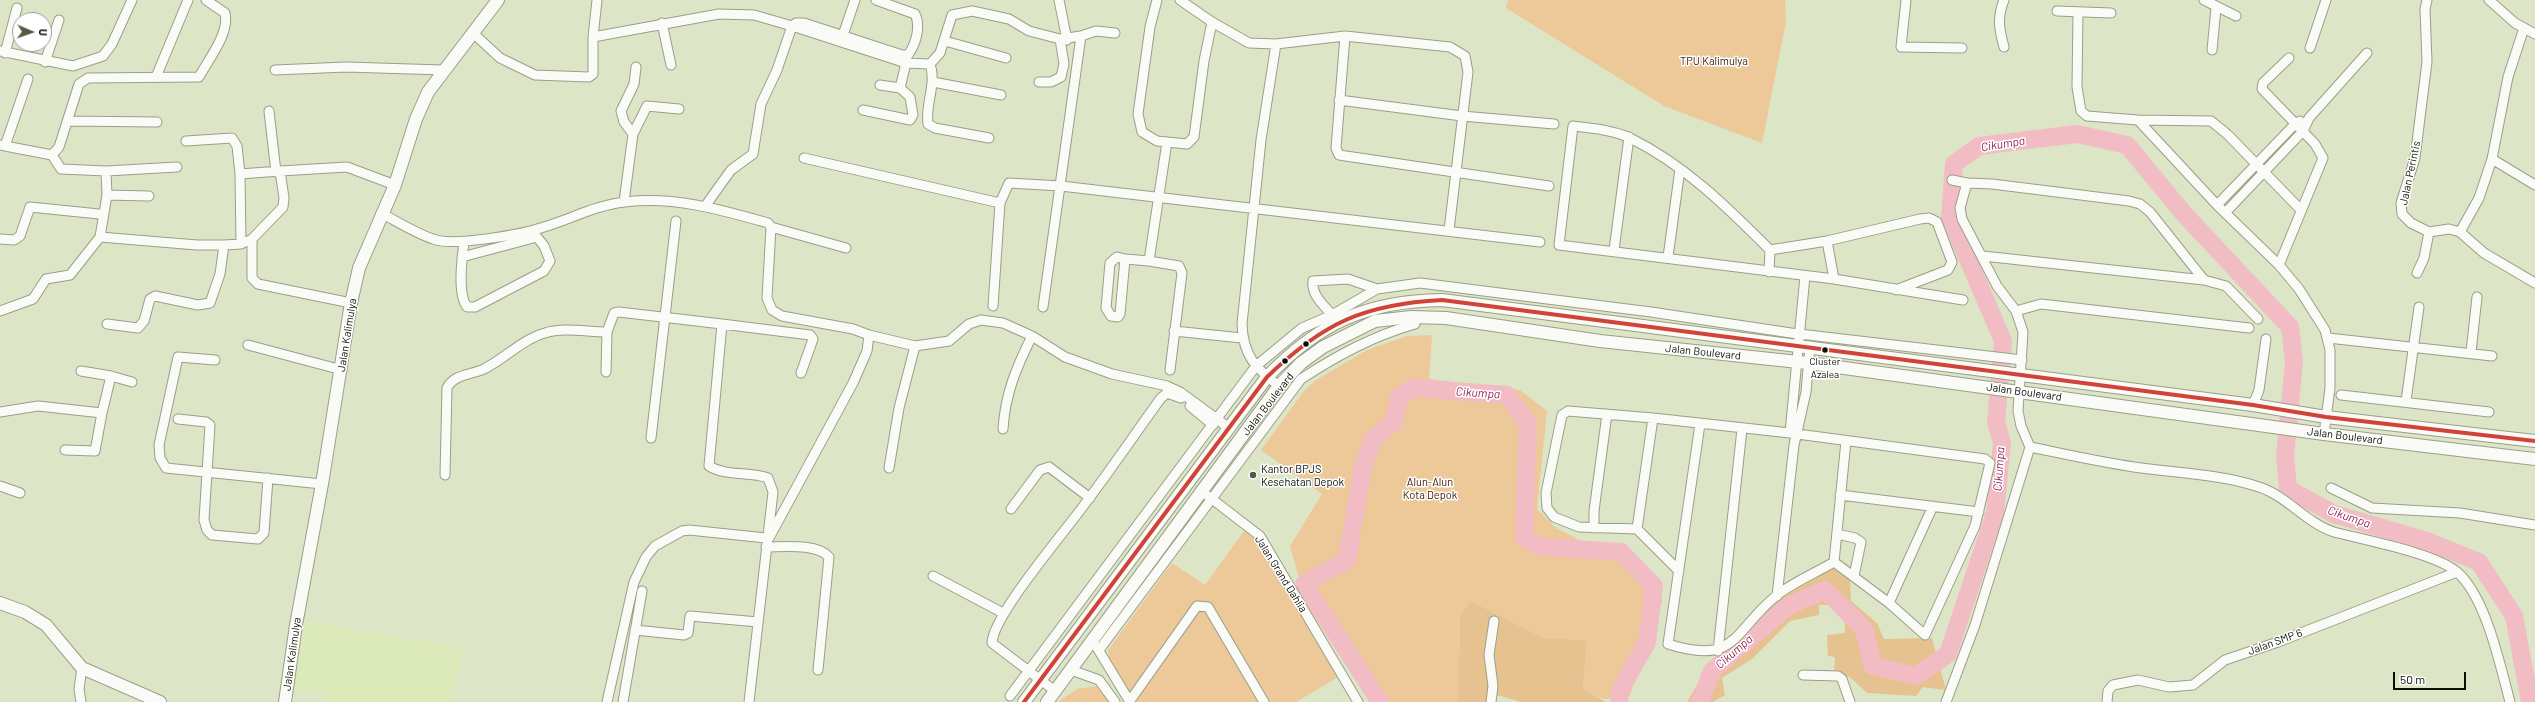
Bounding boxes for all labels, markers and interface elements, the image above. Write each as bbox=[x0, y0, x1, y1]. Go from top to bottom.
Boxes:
north arrow bbox=[12, 12, 52, 52]
text: U bbox=[37, 29, 50, 36]
park label: TPU Kalimulya bbox=[1680, 54, 1748, 68]
water label: Cikumpa bbox=[1980, 133, 2026, 155]
street label: Jalan Perintis bbox=[2397, 140, 2423, 206]
street label: Jalan Kalimulya bbox=[335, 297, 359, 373]
unlabelled marker bbox=[1301, 339, 1311, 349]
street label: Jalan Boulevard bbox=[1665, 341, 1741, 363]
marker: Cluster Azalea bbox=[1820, 345, 1830, 355]
unlabelled marker bbox=[1280, 356, 1290, 366]
place label: Cluster Azalea bbox=[1810, 356, 1840, 380]
street label: Jalan Boulevard bbox=[1239, 370, 1297, 438]
street label: Jalan Boulevard bbox=[1985, 380, 2063, 404]
water label: Cikumpa bbox=[1455, 384, 1501, 402]
street label: Jalan Boulevard bbox=[2306, 425, 2384, 447]
water label: Cikumpa bbox=[1990, 446, 2008, 492]
place label: Kantor BPJS Kesehatan Depok bbox=[1261, 462, 1344, 488]
marker: Kantor BPJS Kesehatan Depok bbox=[1248, 470, 1258, 480]
park label: Alun-Alun Kota Depok bbox=[1403, 475, 1457, 501]
water label: Cikumpa bbox=[2326, 503, 2372, 531]
street label: Jalan Grand Dahlia bbox=[1252, 533, 1310, 615]
street label: Jalan Kalimulya bbox=[280, 616, 304, 692]
street label: Jalan SMP 6 bbox=[2246, 626, 2304, 658]
water label: Cikumpa bbox=[1712, 632, 1756, 672]
scale bar bbox=[2395, 664, 2468, 690]
text: 50 m bbox=[2400, 672, 2425, 686]

